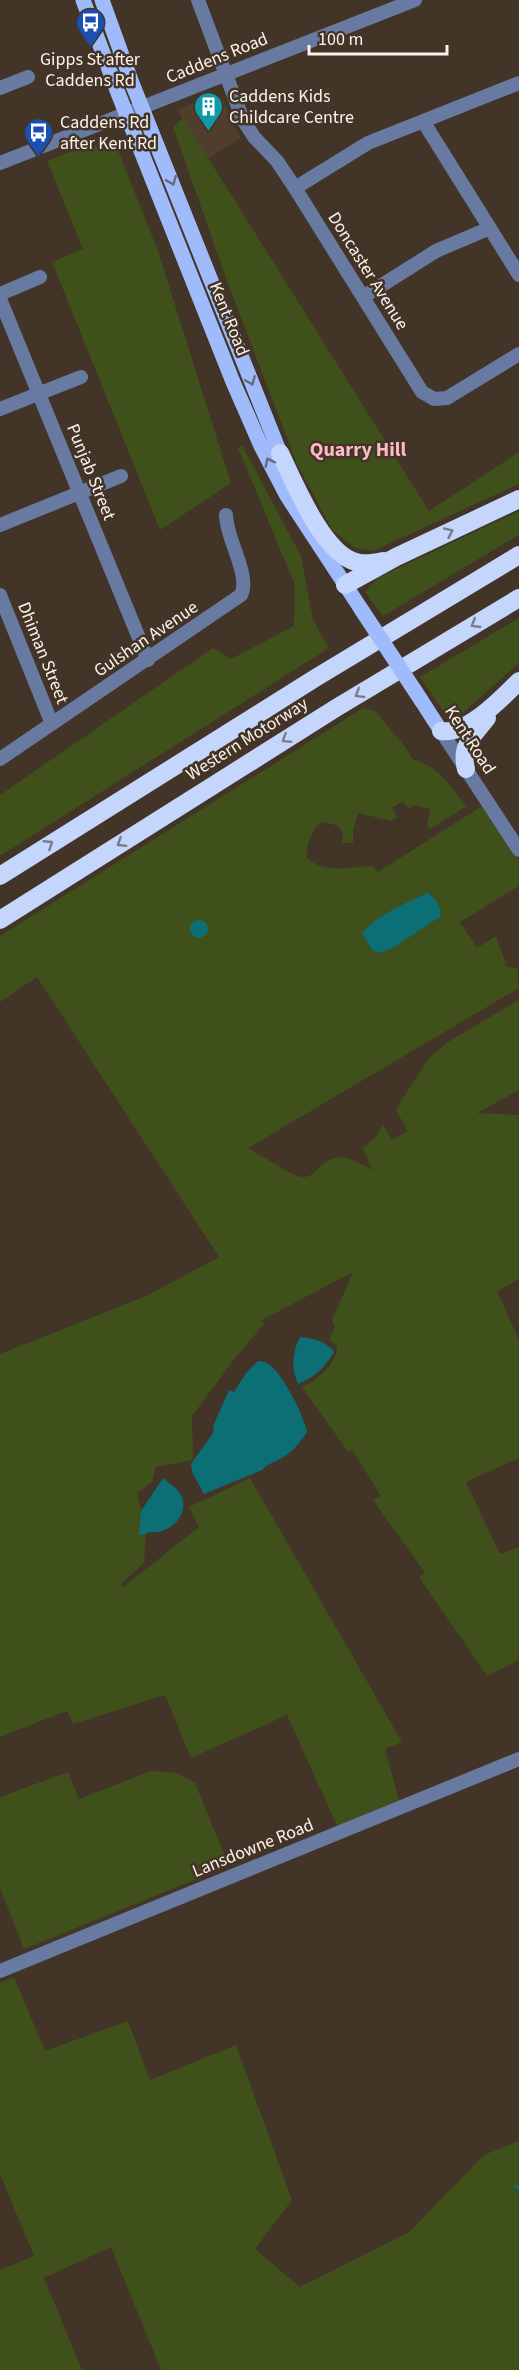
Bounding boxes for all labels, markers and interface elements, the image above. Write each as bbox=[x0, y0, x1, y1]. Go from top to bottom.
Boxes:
bus stop icon: Gipps St after Caddens Rd bbox=[74, 6, 106, 48]
scale bar bbox=[309, 18, 447, 56]
street label: Caddens Road bbox=[162, 26, 272, 90]
text: 100 m bbox=[318, 27, 363, 52]
place label: Gipps St after Caddens Rd bbox=[40, 47, 141, 93]
place label: Caddens Kids Childcare Centre bbox=[229, 84, 354, 130]
building icon: Caddens Kids Childcare Centre bbox=[192, 90, 224, 132]
place label: Caddens Rd after Kent Rd bbox=[60, 110, 157, 156]
bus stop icon: Caddens Rd after Kent Rd bbox=[23, 116, 55, 158]
one-way arrow bbox=[165, 175, 177, 186]
street label: Doncaster Avenue bbox=[322, 207, 414, 335]
street label: Kent Road bbox=[203, 278, 255, 360]
one-way arrow bbox=[244, 374, 256, 385]
street label: Punjab Street bbox=[60, 420, 122, 524]
district label: Quarry Hill bbox=[310, 436, 407, 464]
one-way arrow bbox=[265, 458, 276, 469]
one-way arrow bbox=[443, 527, 454, 539]
street label: Gulshan Avenue bbox=[89, 595, 203, 683]
street label: Dhiman Street bbox=[11, 598, 75, 708]
one-way arrow bbox=[471, 616, 481, 628]
one-way arrow bbox=[355, 687, 365, 698]
street label: Western Motorway bbox=[181, 691, 313, 787]
street label: Kent Road bbox=[438, 701, 502, 779]
one-way arrow bbox=[282, 731, 292, 743]
one-way arrow bbox=[117, 835, 127, 847]
one-way arrow bbox=[43, 840, 53, 852]
street label: Lansdowne Road bbox=[189, 1812, 317, 1884]

